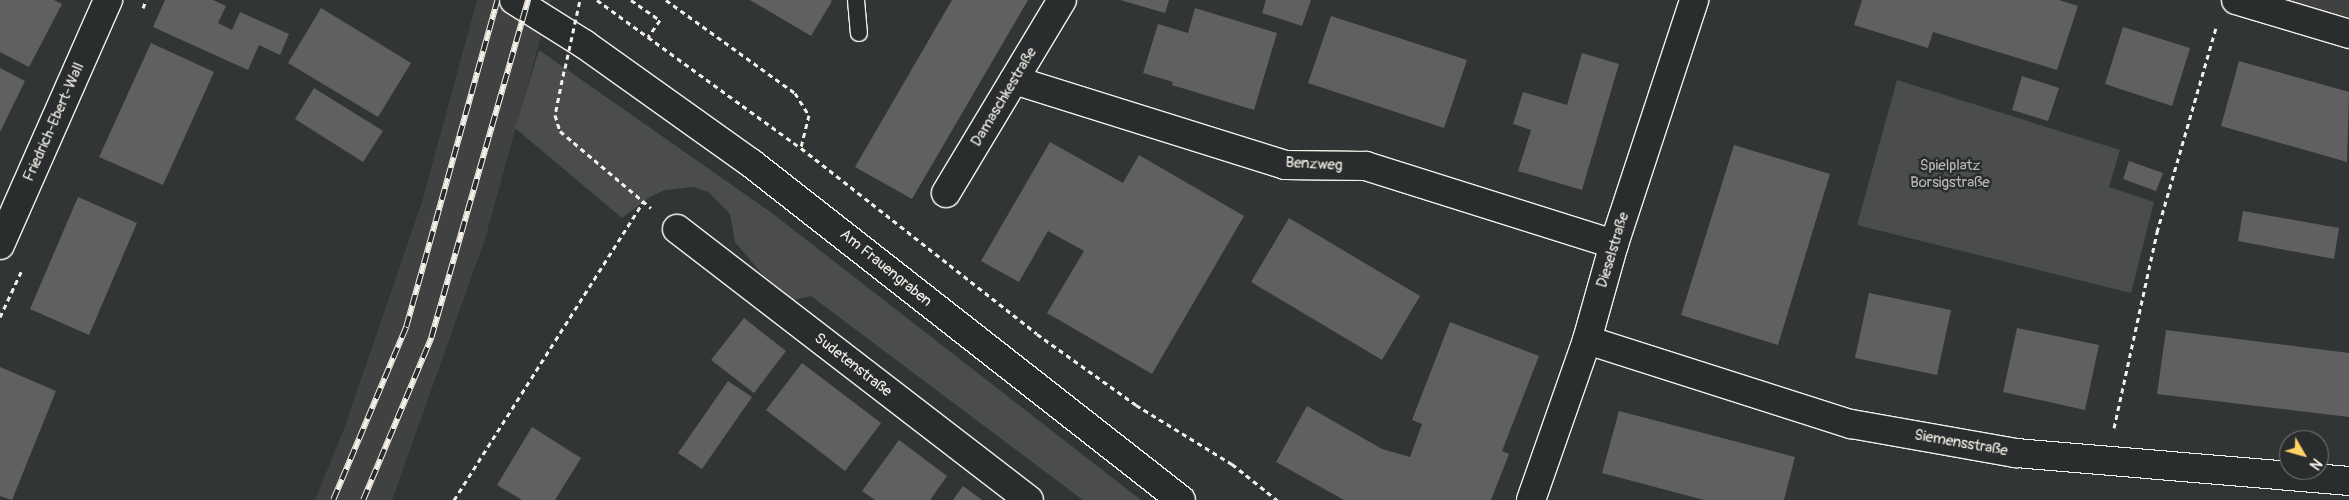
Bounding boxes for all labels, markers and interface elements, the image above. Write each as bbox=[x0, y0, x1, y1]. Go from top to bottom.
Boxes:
street label: Damaschkestraße bbox=[967, 44, 1041, 150]
street label: Friedrich-Ebert-Wall bbox=[20, 60, 88, 184]
street label: Benzweg bbox=[1285, 154, 1343, 174]
park label: Spielplatz Borsigstraße bbox=[1910, 156, 1990, 191]
street label: Dieselstraße bbox=[1593, 210, 1633, 290]
street label: Am Frauengraben bbox=[836, 225, 936, 311]
street label: Sudetenstraße bbox=[811, 329, 895, 401]
street label: Siemensstraße bbox=[1913, 426, 2009, 460]
north arrow bbox=[2279, 430, 2329, 480]
text: N bbox=[2306, 455, 2325, 473]

